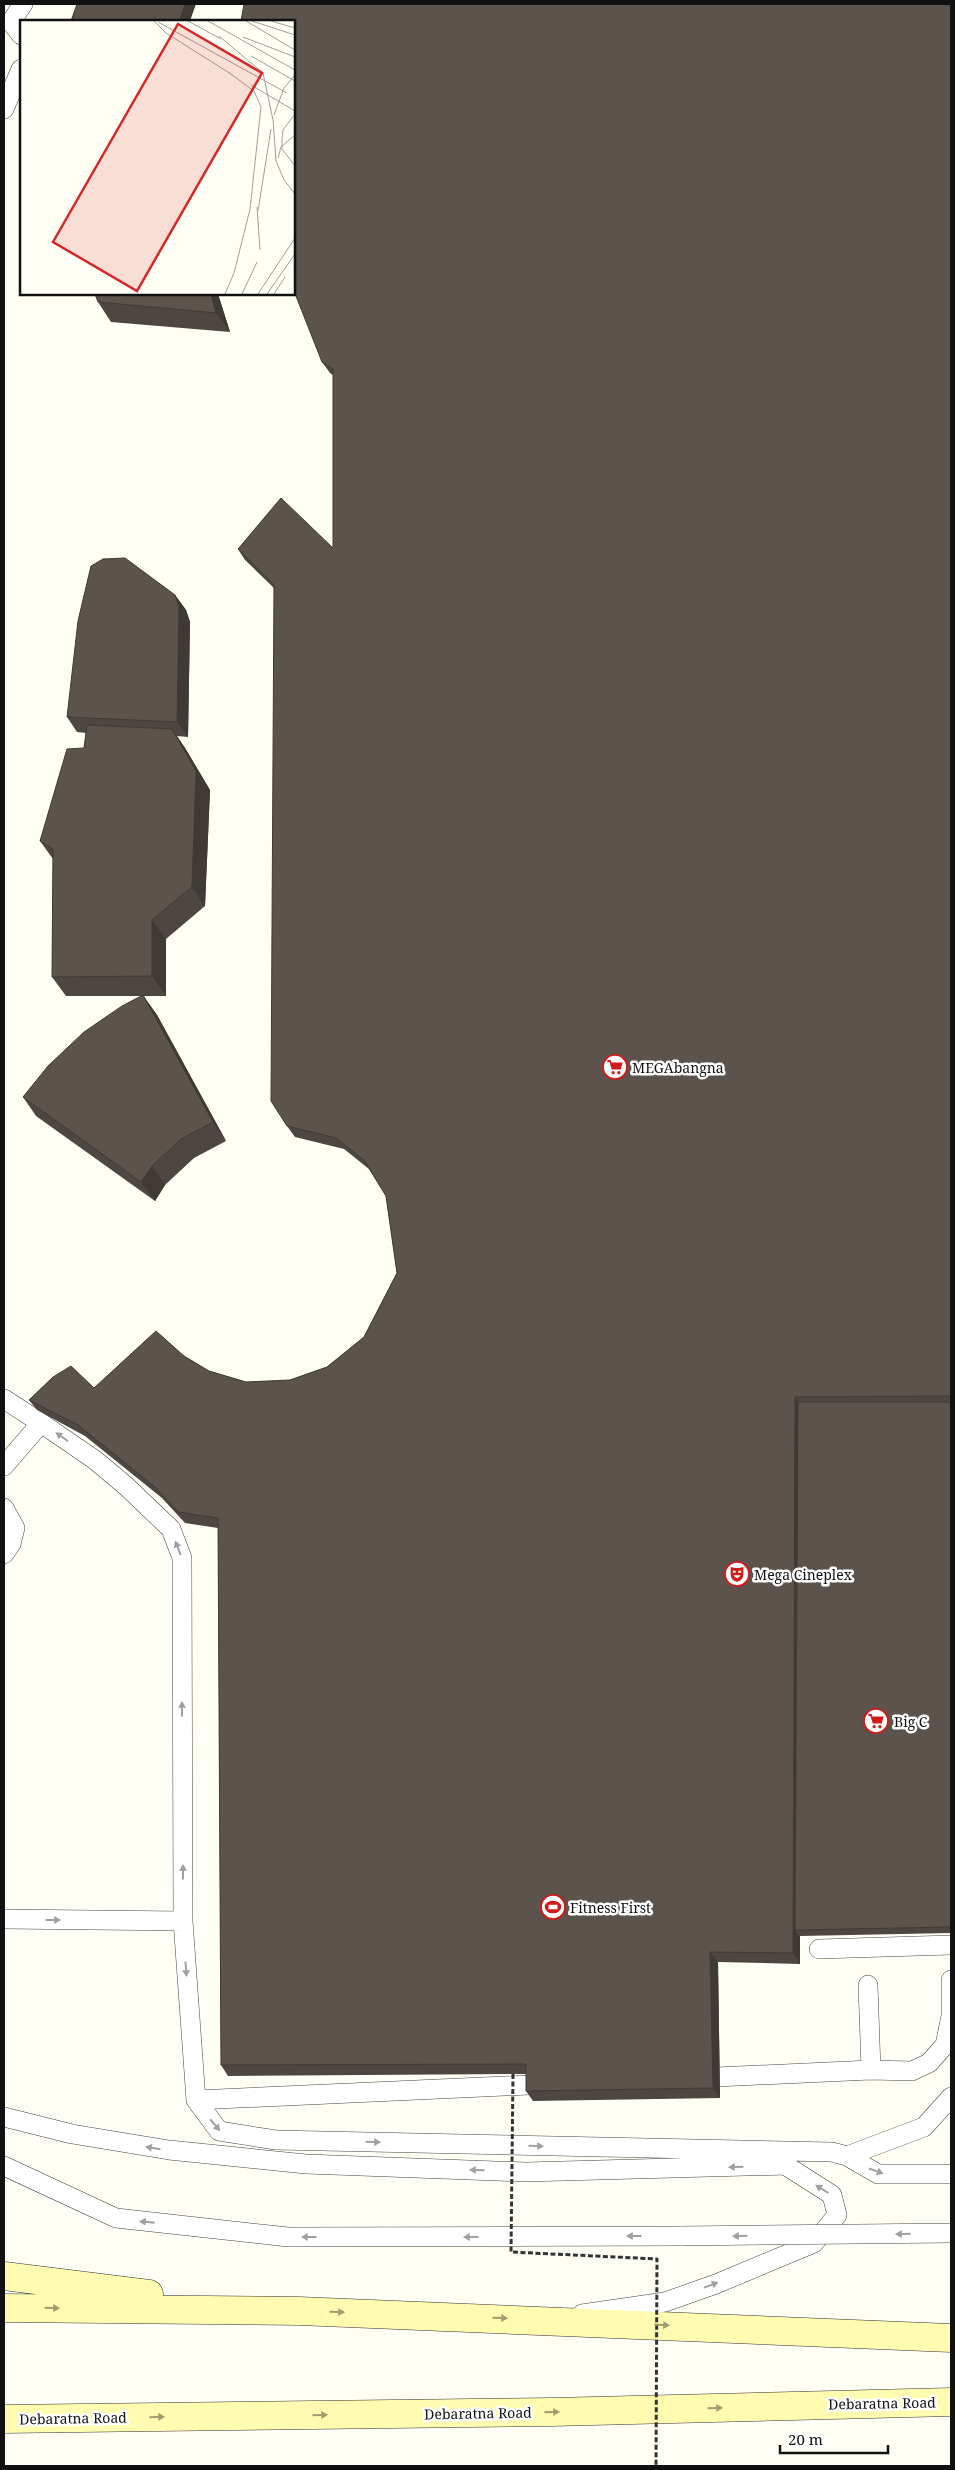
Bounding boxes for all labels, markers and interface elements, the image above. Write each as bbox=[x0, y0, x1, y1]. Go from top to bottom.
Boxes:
inset map bbox=[20, 20, 295, 295]
supermarket icon: MEGAbangna bbox=[602, 1054, 628, 1080]
place label: MEGAbangna bbox=[632, 1058, 724, 1077]
one-way arrow bbox=[55, 1432, 69, 1442]
one-way arrow bbox=[174, 1540, 182, 1555]
theatre icon: Mega Cineplex bbox=[724, 1561, 750, 1587]
place label: Mega Cineplex bbox=[754, 1565, 853, 1584]
one-way arrow bbox=[178, 1701, 186, 1717]
supermarket icon: Big C bbox=[863, 1708, 889, 1734]
place label: Big C bbox=[894, 1712, 928, 1731]
one-way arrow bbox=[179, 1864, 187, 1880]
sports icon: Fitness First bbox=[540, 1894, 566, 1920]
place label: Fitness First bbox=[570, 1898, 651, 1917]
one-way arrow bbox=[45, 1916, 61, 1924]
one-way arrow bbox=[183, 1961, 191, 1977]
one-way arrow bbox=[209, 2118, 220, 2131]
one-way arrow bbox=[366, 2138, 382, 2146]
one-way arrow bbox=[528, 2142, 544, 2150]
one-way arrow bbox=[145, 2143, 161, 2151]
one-way arrow bbox=[728, 2163, 744, 2171]
one-way arrow bbox=[469, 2166, 485, 2174]
one-way arrow bbox=[869, 2168, 884, 2175]
one-way arrow bbox=[815, 2184, 829, 2193]
one-way arrow bbox=[139, 2218, 155, 2226]
one-way arrow bbox=[894, 2230, 910, 2238]
one-way arrow bbox=[625, 2232, 641, 2240]
one-way arrow bbox=[732, 2232, 748, 2240]
one-way arrow bbox=[300, 2233, 316, 2241]
one-way arrow bbox=[463, 2233, 479, 2241]
one-way arrow bbox=[704, 2281, 719, 2289]
one-way arrow bbox=[45, 2304, 61, 2312]
one-way arrow bbox=[330, 2309, 346, 2317]
one-way arrow bbox=[492, 2314, 508, 2322]
one-way arrow bbox=[654, 2321, 670, 2329]
street label: Debaratna Road bbox=[828, 2393, 936, 2413]
street label: Debaratna Road bbox=[424, 2403, 532, 2423]
one-way arrow bbox=[707, 2403, 723, 2411]
one-way arrow bbox=[545, 2407, 561, 2415]
street label: Debaratna Road bbox=[19, 2408, 127, 2428]
one-way arrow bbox=[312, 2411, 328, 2419]
one-way arrow bbox=[150, 2413, 166, 2421]
scale bar bbox=[780, 2422, 888, 2454]
text: 20 m bbox=[788, 2429, 823, 2449]

